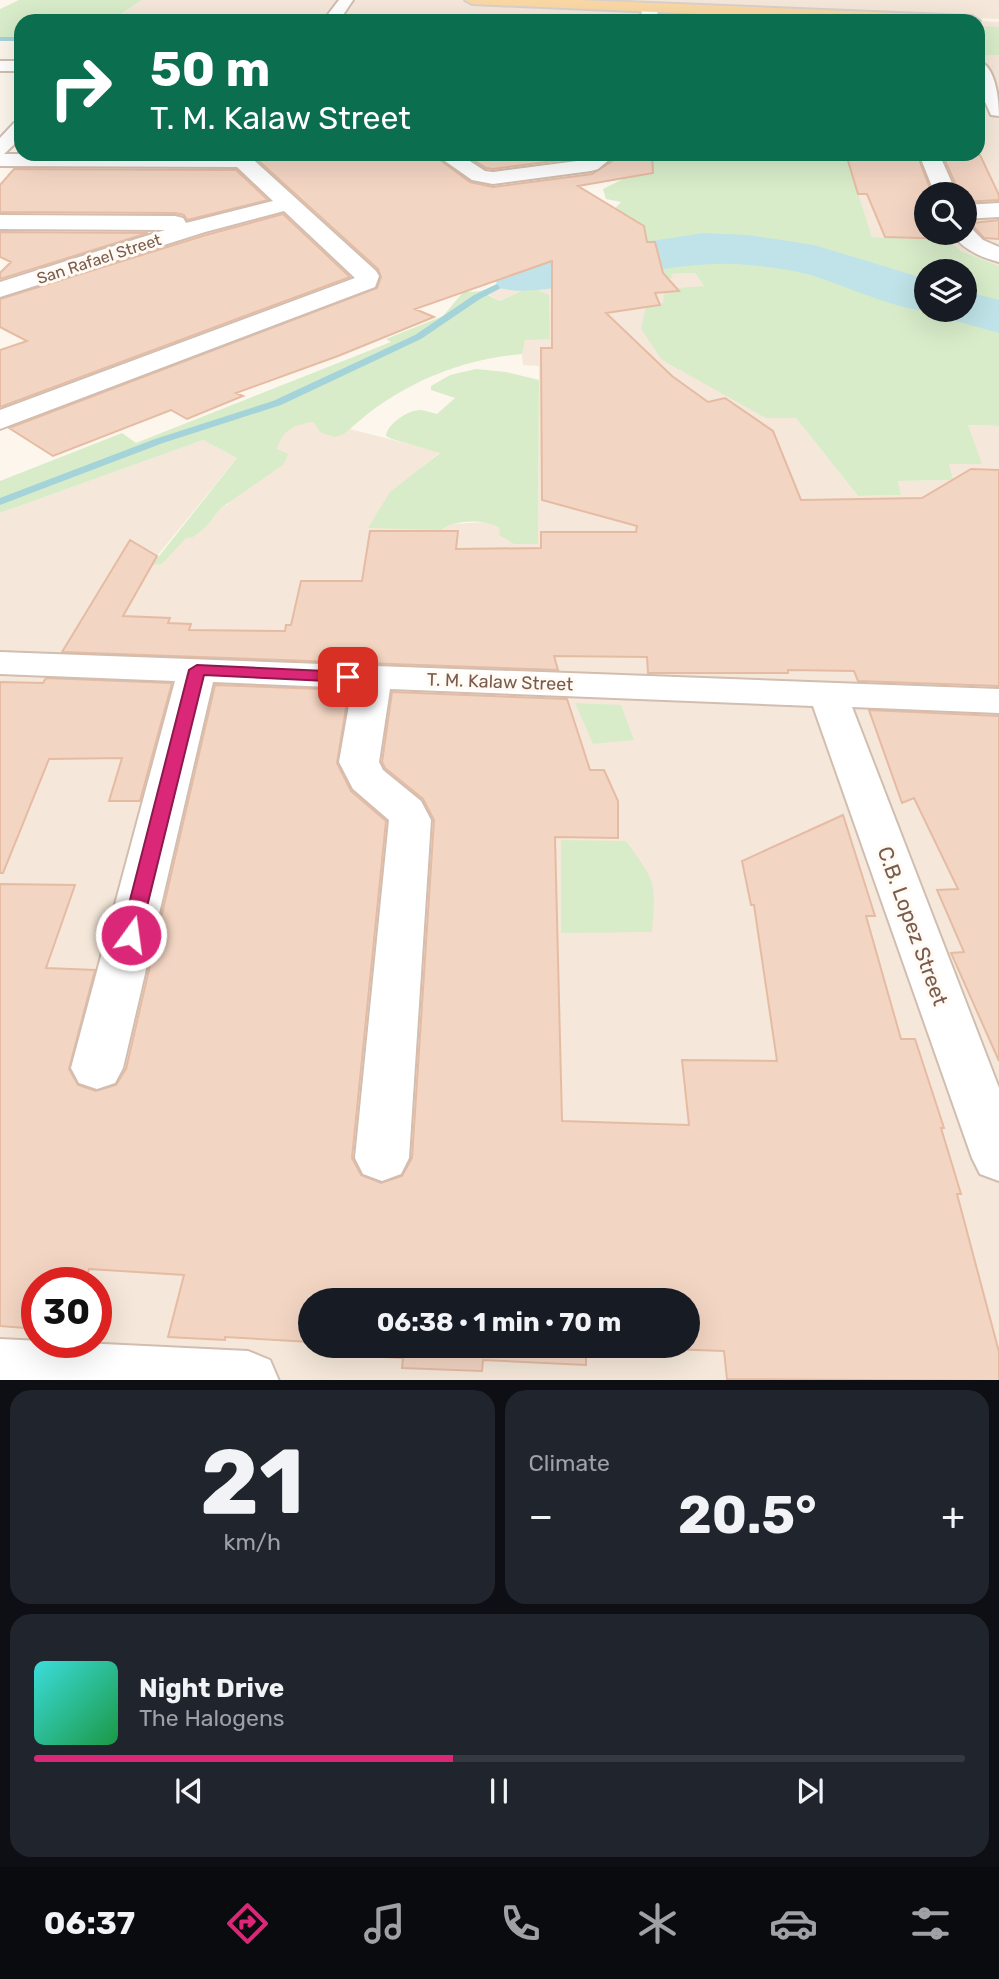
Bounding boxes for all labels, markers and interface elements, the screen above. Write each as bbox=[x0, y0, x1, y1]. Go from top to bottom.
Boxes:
text: 50 m bbox=[150, 40, 270, 98]
icon: right bbox=[35, 42, 126, 133]
text: T. M. Kalaw Street bbox=[150, 99, 411, 137]
map controls bbox=[914, 182, 977, 322]
button: search bbox=[914, 182, 977, 245]
street label: San Rafael Street bbox=[34, 230, 164, 288]
button: layers bbox=[914, 259, 977, 322]
pin bbox=[318, 647, 378, 707]
icon: arrive bbox=[329, 658, 367, 696]
street label: T. M. Kalaw Street bbox=[426, 668, 574, 696]
street label: C.B. Lopez Street bbox=[873, 843, 953, 1009]
position arrow bbox=[94, 898, 168, 972]
speed limit sign: 30 bbox=[21, 1267, 112, 1358]
text: 06:38 · 1 min · 70 m bbox=[377, 1307, 621, 1338]
text: 21 bbox=[200, 1428, 304, 1536]
text: Climate bbox=[529, 1449, 610, 1477]
text: 20.5° bbox=[678, 1484, 817, 1546]
text: − bbox=[529, 1493, 553, 1539]
text: + bbox=[941, 1493, 965, 1539]
text: km/h bbox=[224, 1528, 281, 1556]
text: Night Drive bbox=[139, 1673, 284, 1704]
text: The Halogens bbox=[139, 1704, 285, 1732]
icon: previous bbox=[170, 1772, 208, 1810]
icon: pause bbox=[480, 1772, 518, 1810]
icon: next bbox=[791, 1772, 829, 1810]
icon: directions bbox=[223, 1899, 272, 1948]
icon: music bbox=[360, 1899, 409, 1948]
icon: phone bbox=[496, 1899, 545, 1948]
icon: climate bbox=[633, 1899, 682, 1948]
icon: car bbox=[769, 1899, 818, 1948]
icon: filters bbox=[906, 1899, 955, 1948]
text: 06:37 bbox=[44, 1904, 135, 1942]

